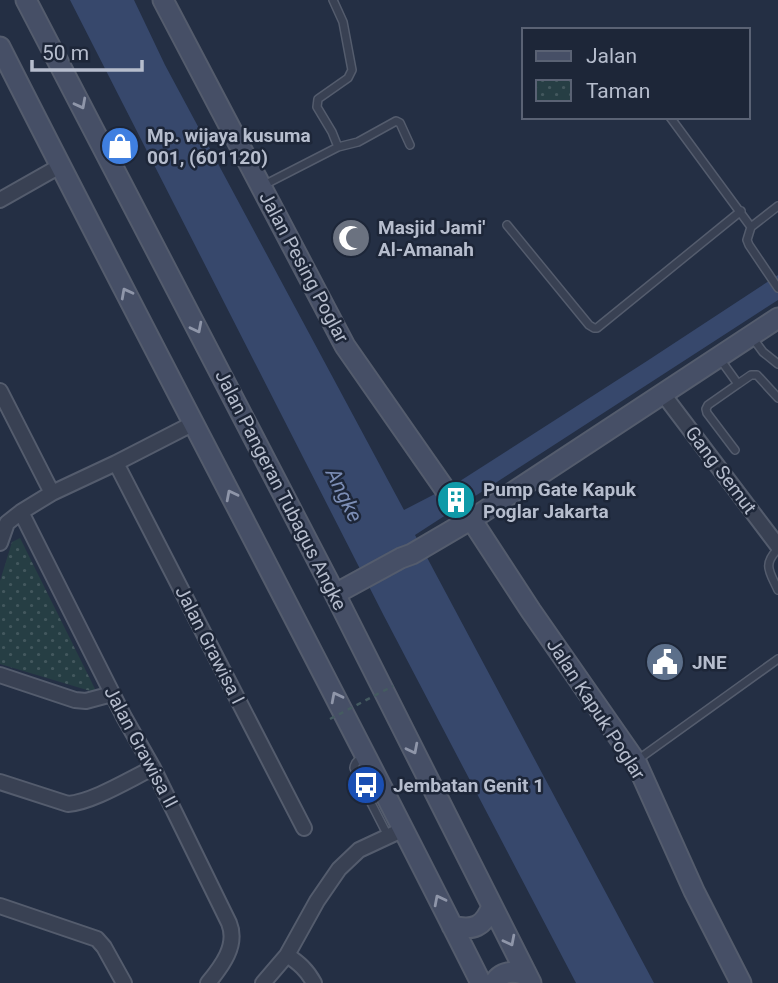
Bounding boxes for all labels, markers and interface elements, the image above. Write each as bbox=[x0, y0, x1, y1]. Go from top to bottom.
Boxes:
scale bar bbox=[32, 28, 142, 72]
legend bbox=[522, 28, 750, 119]
text: 50 m bbox=[42, 41, 89, 65]
text: Jalan bbox=[586, 44, 637, 68]
text: Taman bbox=[586, 79, 650, 103]
one-way arrow bbox=[72, 97, 86, 109]
place label: Mp. wijaya kusuma 001, (601120) bbox=[147, 124, 311, 169]
shop icon: Mp. wijaya kusuma 001, (601120) bbox=[99, 125, 141, 167]
street label: Jalan Pesing Poglar bbox=[254, 187, 354, 347]
place label: Masjid Jami' Al-Amanah bbox=[378, 216, 485, 261]
mosque icon: Masjid Jami' Al-Amanah bbox=[330, 217, 372, 259]
one-way arrow bbox=[121, 288, 135, 301]
one-way arrow bbox=[189, 320, 202, 333]
street label: Jalan Pangeran Tubagus Angke bbox=[210, 366, 352, 614]
street label: Gang Semut bbox=[681, 422, 761, 518]
water label: Angke bbox=[320, 464, 368, 526]
place label: Pump Gate Kapuk Poglar Jakarta bbox=[483, 478, 637, 523]
building icon: Pump Gate Kapuk Poglar Jakarta bbox=[435, 479, 477, 521]
one-way arrow bbox=[226, 490, 240, 502]
street label: Jalan Grawisa I bbox=[170, 582, 250, 708]
street label: Jalan Kapuk Poglar bbox=[542, 634, 650, 784]
public building icon: JNE bbox=[644, 641, 686, 683]
place label: JNE bbox=[692, 651, 727, 674]
street label: Jalan Grawisa II bbox=[99, 682, 183, 812]
one-way arrow bbox=[331, 692, 344, 704]
one-way arrow bbox=[405, 742, 419, 754]
bus stop icon: Jembatan Genit 1 bbox=[345, 764, 387, 806]
place label: Jembatan Genit 1 bbox=[393, 774, 544, 797]
one-way arrow bbox=[434, 895, 448, 907]
one-way arrow bbox=[501, 934, 515, 946]

